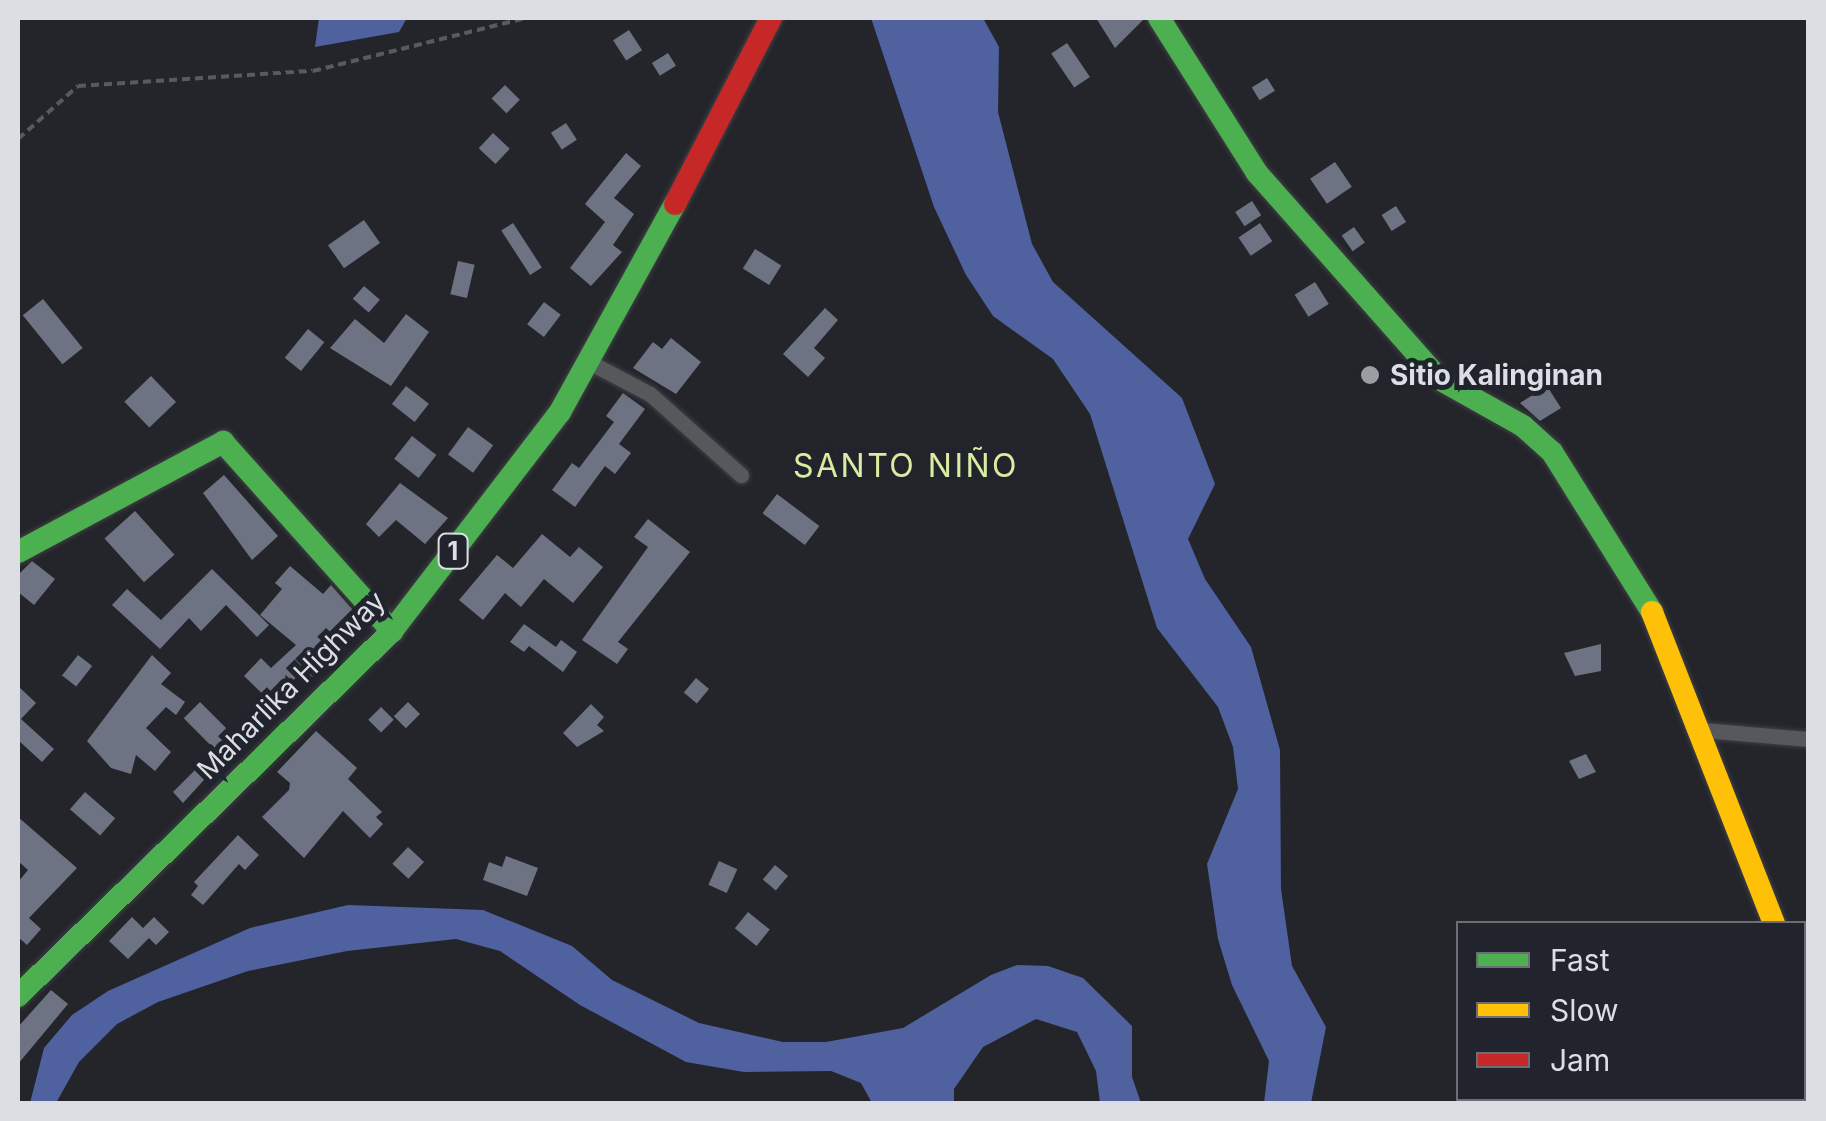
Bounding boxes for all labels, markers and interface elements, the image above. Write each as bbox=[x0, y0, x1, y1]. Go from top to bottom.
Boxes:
place label: Sitio Kalinginan bbox=[1390, 358, 1603, 392]
marker: Sitio Kalinginan bbox=[1359, 364, 1381, 386]
district label: SANTO NIÑO bbox=[793, 447, 1019, 485]
road number: 1 bbox=[436, 531, 470, 571]
street label: Maharlika Highway bbox=[190, 584, 392, 786]
legend bbox=[1456, 921, 1806, 1101]
text: Fast bbox=[1550, 942, 1609, 978]
text: Slow bbox=[1550, 992, 1619, 1028]
text: Jam bbox=[1550, 1042, 1610, 1078]

